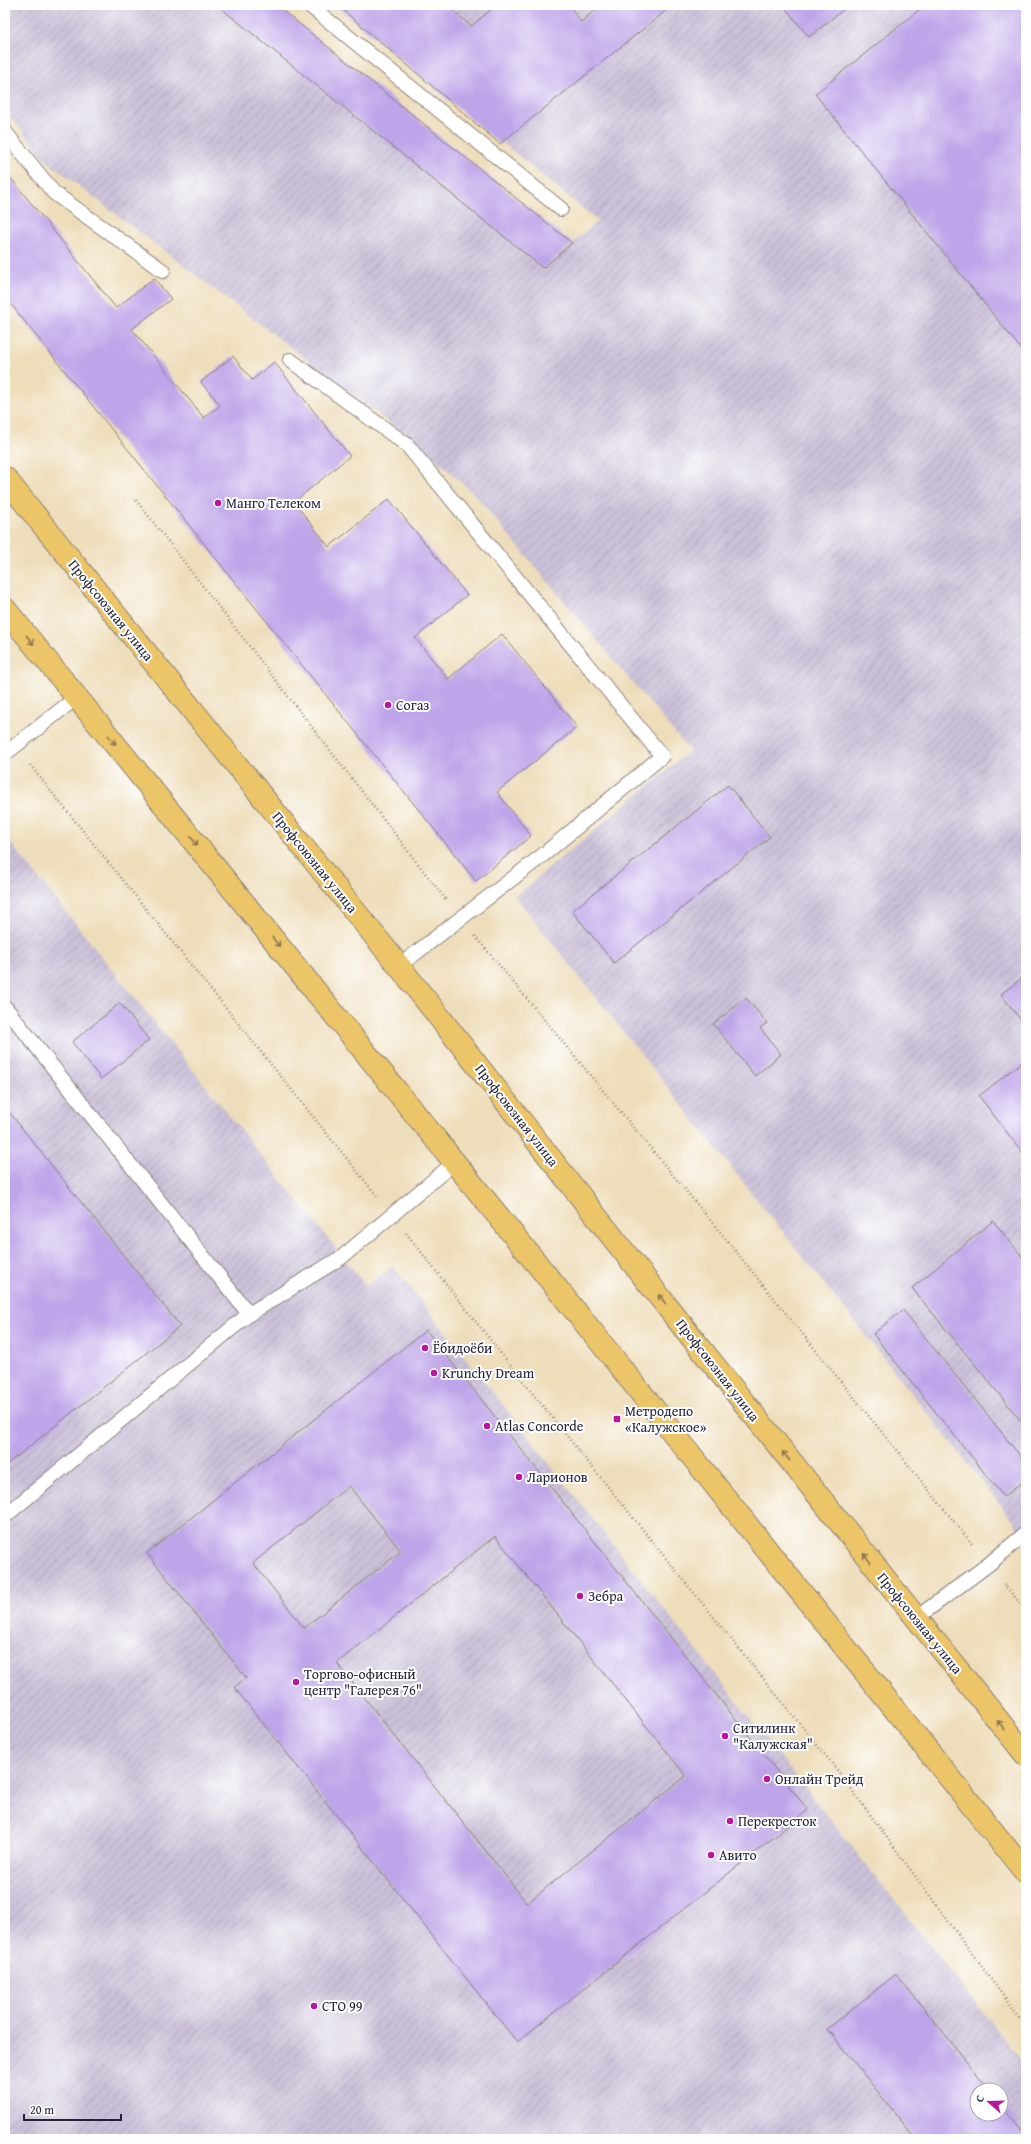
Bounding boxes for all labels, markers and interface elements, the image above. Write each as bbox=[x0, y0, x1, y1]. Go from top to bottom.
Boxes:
place label: Манго Телеком bbox=[226, 493, 321, 513]
marker: Манго Телеком bbox=[213, 498, 223, 508]
street label: Профсоюзная улица bbox=[64, 555, 158, 665]
one-way arrow bbox=[25, 634, 34, 645]
place label: Согаз bbox=[396, 695, 429, 715]
marker: Согаз bbox=[383, 700, 393, 710]
one-way arrow bbox=[107, 735, 116, 746]
street label: Профсоюзная улица bbox=[268, 807, 362, 917]
one-way arrow bbox=[189, 836, 198, 847]
one-way arrow bbox=[271, 937, 280, 947]
street label: Профсоюзная улица bbox=[471, 1059, 564, 1171]
one-way arrow bbox=[658, 1294, 666, 1305]
street label: Профсоюзная улица bbox=[672, 1314, 765, 1426]
place label: Ёбидоёби bbox=[433, 1338, 492, 1358]
marker: Ёбидоёби bbox=[420, 1343, 430, 1353]
place label: Krunchy Dream bbox=[442, 1363, 535, 1383]
marker: Krunchy Dream bbox=[429, 1368, 439, 1378]
place label: Метродепо «Калужское» bbox=[625, 1401, 707, 1437]
marker: Метродепо «Калужское» bbox=[612, 1414, 622, 1424]
place label: Atlas Concorde bbox=[495, 1416, 584, 1436]
marker: Atlas Concorde bbox=[482, 1421, 492, 1431]
one-way arrow bbox=[782, 1451, 791, 1462]
place label: Ларионов bbox=[527, 1467, 588, 1487]
marker: Ларионов bbox=[514, 1472, 524, 1482]
one-way arrow bbox=[863, 1552, 872, 1563]
street label: Профсоюзная улица bbox=[873, 1568, 967, 1678]
place label: Зебра bbox=[588, 1586, 624, 1606]
marker: Зебра bbox=[575, 1591, 585, 1601]
place label: Торгово-офисный центр "Галерея 76" bbox=[304, 1664, 422, 1700]
marker: Торгово-офисный центр "Галерея 76" bbox=[291, 1677, 301, 1687]
place label: Ситилинк "Калужская" bbox=[733, 1718, 813, 1754]
one-way arrow bbox=[997, 1719, 1006, 1730]
marker: Ситилинк "Калужская" bbox=[720, 1731, 730, 1741]
place label: Онлайн Трейд bbox=[775, 1769, 864, 1789]
marker: Онлайн Трейд bbox=[762, 1774, 772, 1784]
place label: Перекресток bbox=[738, 1811, 817, 1831]
marker: Перекресток bbox=[725, 1816, 735, 1826]
place label: Авито bbox=[719, 1845, 757, 1865]
marker: Авито bbox=[706, 1850, 716, 1860]
place label: СТО 99 bbox=[322, 1996, 363, 2016]
marker: СТО 99 bbox=[309, 2001, 319, 2011]
north arrow bbox=[969, 2082, 1009, 2122]
text: С bbox=[971, 2093, 988, 2104]
scale bar bbox=[24, 2096, 121, 2122]
text: 20 m bbox=[30, 2101, 54, 2118]

